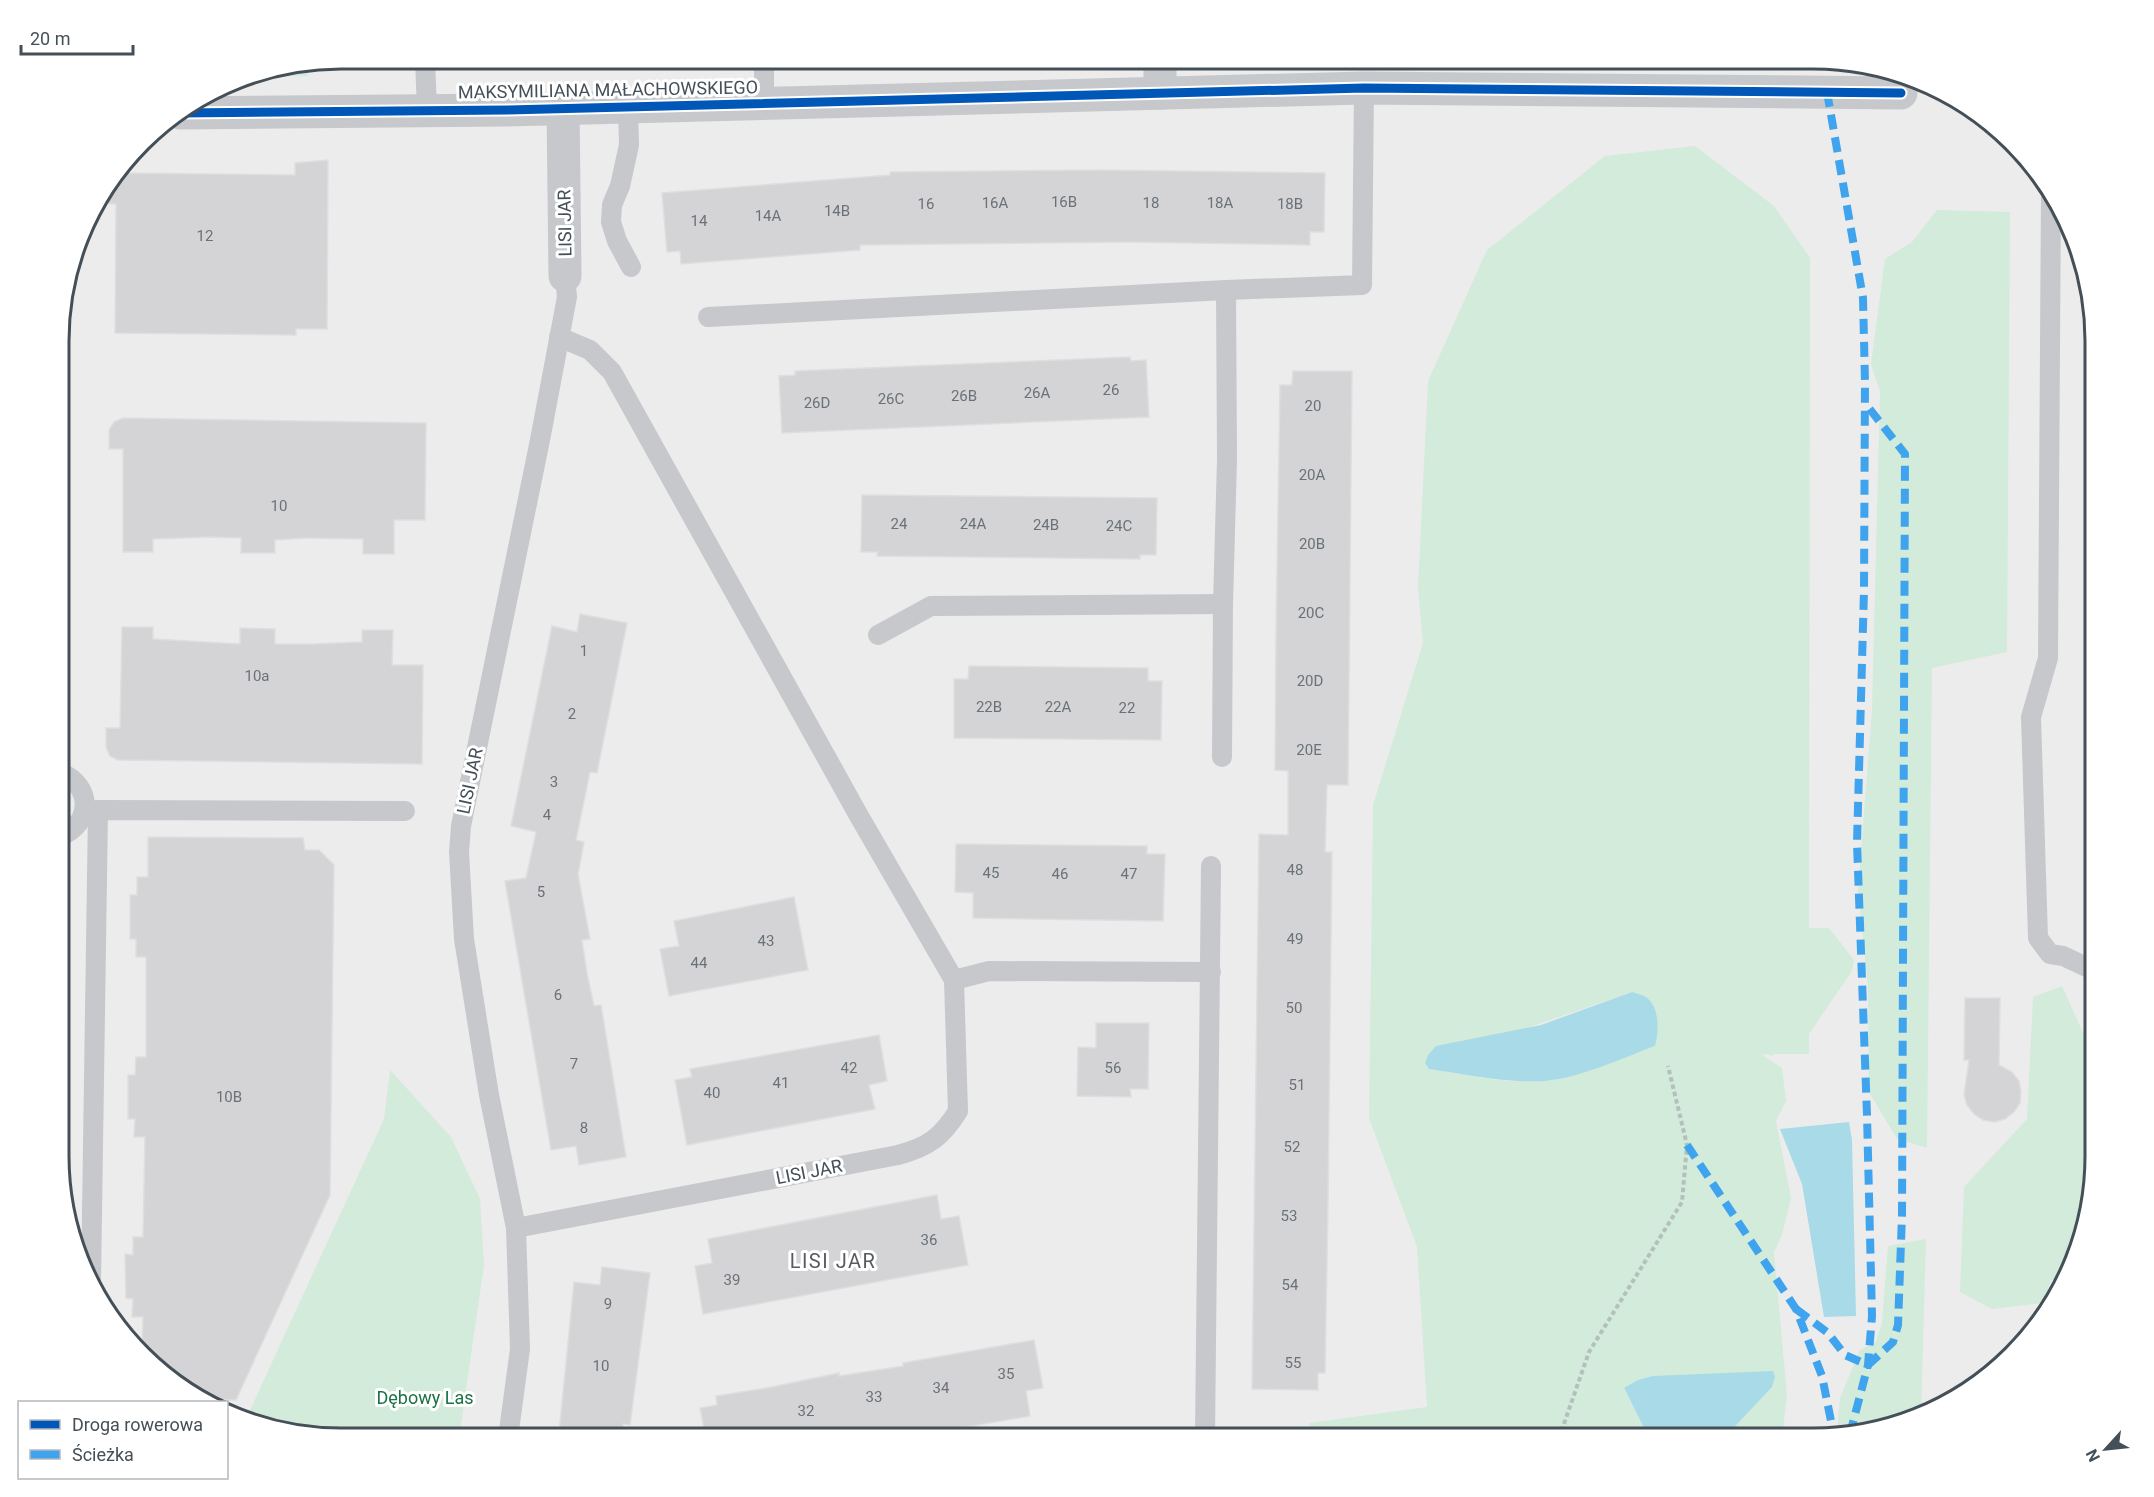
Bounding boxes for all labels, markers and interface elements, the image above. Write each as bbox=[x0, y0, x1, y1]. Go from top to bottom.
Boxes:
scale bar bbox=[21, 18, 134, 56]
text: 20 m bbox=[30, 28, 70, 49]
street label: MAKSYMILIANA MAŁACHOWSKIEGO bbox=[458, 76, 758, 103]
street label: LISI JAR bbox=[553, 189, 576, 257]
house number: 16B bbox=[1051, 193, 1077, 211]
house number: 16A bbox=[982, 194, 1009, 212]
house number: 18 bbox=[1143, 194, 1159, 212]
house number: 18A bbox=[1207, 194, 1234, 212]
house number: 16 bbox=[918, 195, 934, 213]
house number: 18B bbox=[1277, 195, 1303, 213]
house number: 14B bbox=[824, 202, 850, 220]
house number: 14A bbox=[755, 207, 782, 225]
house number: 14 bbox=[691, 212, 708, 230]
house number: 12 bbox=[197, 227, 213, 245]
house number: 26 bbox=[1103, 381, 1119, 399]
house number: 26A bbox=[1024, 384, 1051, 402]
house number: 26B bbox=[951, 387, 977, 405]
house number: 26C bbox=[878, 390, 905, 408]
house number: 26D bbox=[804, 394, 830, 412]
house number: 20 bbox=[1305, 397, 1321, 415]
house number: 20A bbox=[1299, 466, 1326, 484]
house number: 10 bbox=[271, 497, 287, 515]
house number: 24 bbox=[891, 515, 908, 533]
house number: 24A bbox=[960, 515, 987, 533]
house number: 24B bbox=[1033, 516, 1059, 534]
house number: 24C bbox=[1106, 517, 1133, 535]
house number: 20B bbox=[1299, 535, 1325, 553]
house number: 20C bbox=[1298, 604, 1325, 622]
house number: 1 bbox=[580, 642, 588, 660]
house number: 10a bbox=[244, 667, 270, 685]
house number: 20D bbox=[1297, 672, 1323, 690]
house number: 22B bbox=[976, 698, 1002, 716]
house number: 22A bbox=[1045, 698, 1072, 716]
house number: 22 bbox=[1119, 699, 1135, 717]
house number: 2 bbox=[568, 705, 576, 723]
house number: 20E bbox=[1296, 741, 1322, 759]
street label: LISI JAR bbox=[452, 746, 487, 816]
house number: 3 bbox=[550, 773, 558, 791]
house number: 4 bbox=[543, 806, 552, 824]
house number: 48 bbox=[1287, 861, 1303, 879]
house number: 45 bbox=[983, 864, 999, 882]
house number: 46 bbox=[1052, 865, 1068, 883]
house number: 47 bbox=[1121, 865, 1137, 883]
house number: 5 bbox=[537, 883, 545, 901]
house number: 49 bbox=[1287, 930, 1303, 948]
house number: 43 bbox=[758, 932, 774, 950]
house number: 44 bbox=[691, 954, 708, 972]
house number: 6 bbox=[554, 986, 562, 1004]
house number: 50 bbox=[1286, 999, 1302, 1017]
house number: 7 bbox=[570, 1055, 578, 1073]
house number: 42 bbox=[841, 1059, 857, 1077]
house number: 56 bbox=[1105, 1059, 1121, 1077]
house number: 41 bbox=[773, 1074, 789, 1092]
house number: 51 bbox=[1289, 1076, 1305, 1094]
house number: 40 bbox=[704, 1084, 720, 1102]
house number: 10B bbox=[216, 1088, 242, 1106]
house number: 8 bbox=[580, 1119, 588, 1137]
house number: 52 bbox=[1284, 1138, 1300, 1156]
street label: LISI JAR bbox=[774, 1155, 844, 1188]
house number: 53 bbox=[1281, 1207, 1297, 1225]
house number: 36 bbox=[921, 1231, 937, 1249]
district label: LISI JAR bbox=[790, 1249, 876, 1273]
house number: 39 bbox=[724, 1271, 740, 1289]
house number: 54 bbox=[1282, 1276, 1299, 1294]
house number: 9 bbox=[604, 1295, 612, 1313]
house number: 55 bbox=[1285, 1354, 1301, 1372]
house number: 10 bbox=[593, 1357, 609, 1375]
house number: 35 bbox=[998, 1365, 1014, 1383]
house number: 34 bbox=[933, 1379, 950, 1397]
park label: Dębowy Las bbox=[376, 1387, 474, 1408]
house number: 33 bbox=[866, 1388, 882, 1406]
legend bbox=[18, 1401, 228, 1479]
house number: 32 bbox=[798, 1402, 814, 1420]
text: Droga rowerowa bbox=[72, 1414, 203, 1435]
north arrow bbox=[2076, 1419, 2136, 1479]
text: Ścieżka bbox=[72, 1444, 134, 1465]
text: N bbox=[2082, 1446, 2104, 1465]

